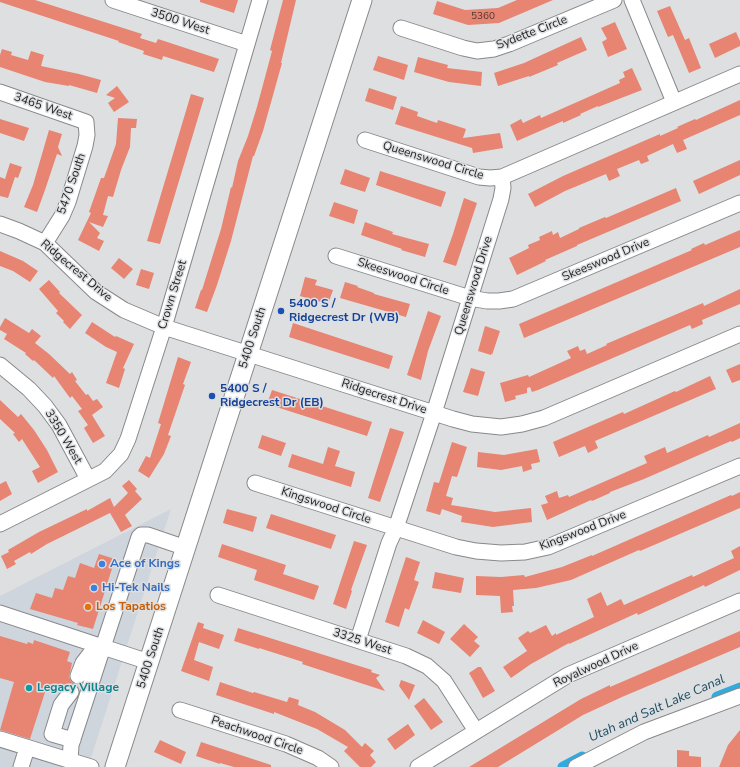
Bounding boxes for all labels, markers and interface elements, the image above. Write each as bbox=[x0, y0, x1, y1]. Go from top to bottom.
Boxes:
street label: 3500 West bbox=[149, 6, 211, 38]
house number: 5360 bbox=[471, 11, 495, 23]
street label: Sydette Circle bbox=[494, 13, 570, 53]
street label: 3465 West bbox=[12, 90, 74, 124]
street label: Queenswood Circle bbox=[381, 139, 485, 183]
street label: 5470 South bbox=[55, 152, 89, 216]
street label: Queenswood Drive bbox=[452, 235, 496, 337]
street label: Skeeswood Drive bbox=[560, 235, 652, 285]
street label: Ridgecrest Drive bbox=[37, 237, 115, 305]
street label: Skeeswood Circle bbox=[355, 255, 451, 299]
street label: Crown Street bbox=[156, 259, 190, 331]
place label: 5400 S / Ridgecrest Dr (WB) bbox=[289, 297, 399, 325]
street label: 5400 South bbox=[236, 305, 270, 371]
marker: 5400 S / Ridgecrest Dr (WB) bbox=[276, 306, 286, 316]
street label: Ridgecrest Drive bbox=[340, 376, 428, 418]
place label: 5400 S / Ridgecrest Dr (EB) bbox=[220, 382, 324, 410]
marker: 5400 S / Ridgecrest Dr (EB) bbox=[207, 391, 217, 401]
street label: 3350 West bbox=[41, 407, 85, 467]
street label: Kingswood Circle bbox=[279, 485, 373, 527]
street label: Kingswood Drive bbox=[538, 508, 628, 554]
place label: Ace of Kings bbox=[110, 557, 180, 571]
marker: Ace of Kings bbox=[97, 559, 107, 569]
place label: Hi-Tek Nails bbox=[102, 581, 170, 595]
marker: Hi-Tek Nails bbox=[89, 583, 99, 593]
place label: Los Tapatios bbox=[96, 600, 166, 614]
marker: Los Tapatios bbox=[83, 602, 93, 612]
street label: 5400 South bbox=[134, 625, 168, 691]
street label: 3325 West bbox=[331, 626, 393, 658]
street label: Royalwood Drive bbox=[551, 639, 641, 691]
water label: Utah and Salt Lake Canal bbox=[586, 672, 728, 746]
place label: Legacy Village bbox=[37, 681, 119, 695]
marker: Legacy Village bbox=[24, 683, 34, 693]
street label: Peachwood Circle bbox=[209, 714, 305, 758]

